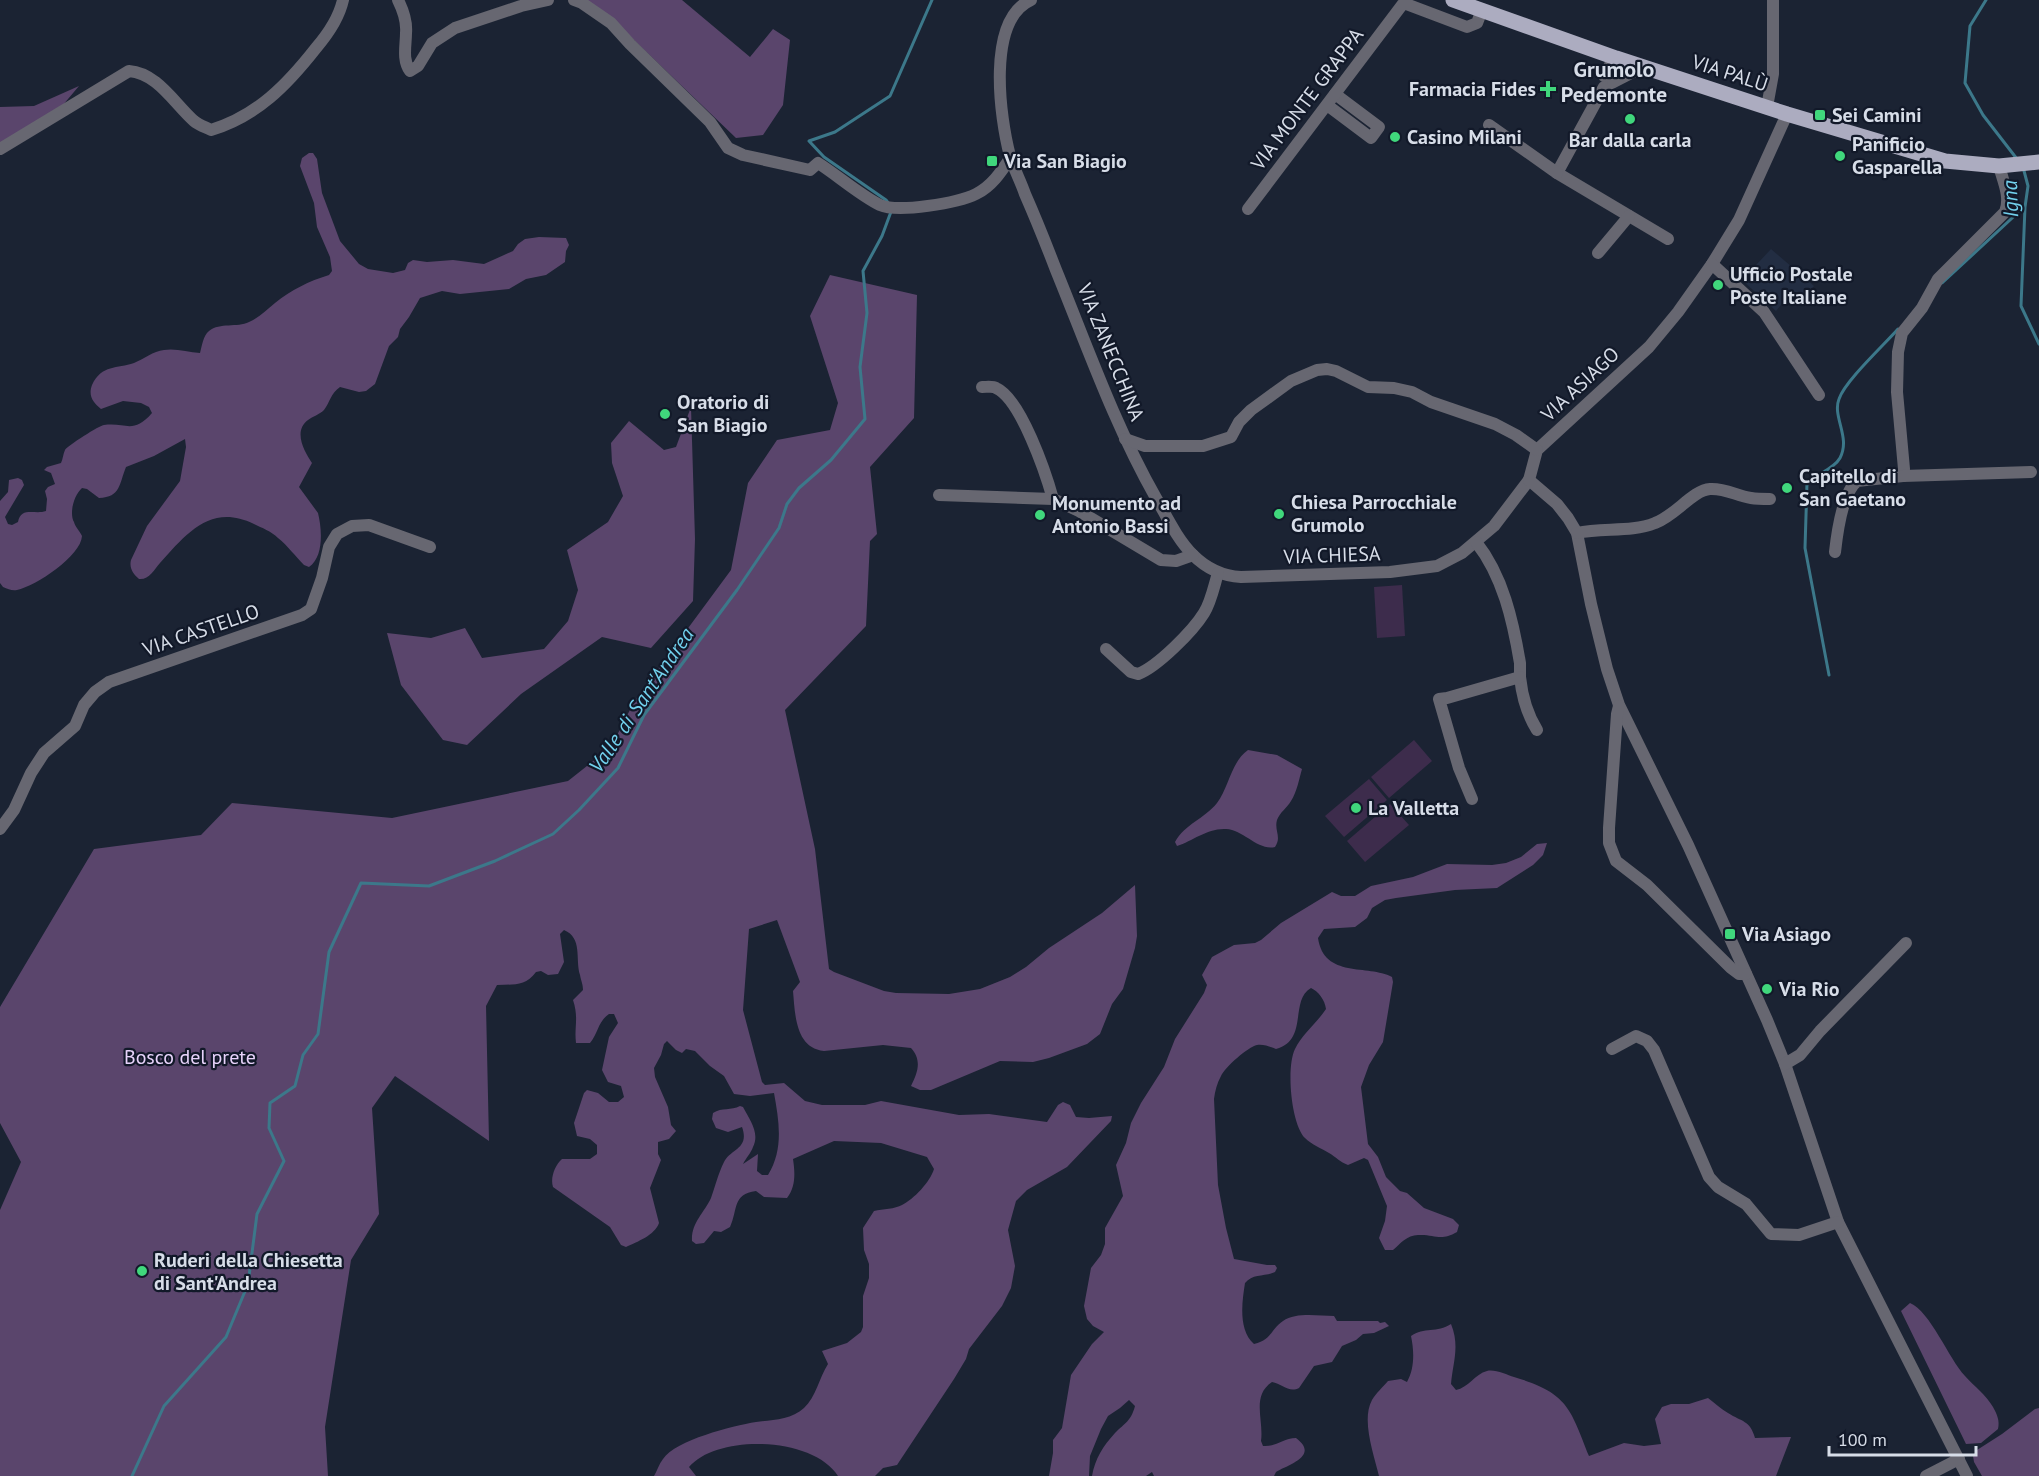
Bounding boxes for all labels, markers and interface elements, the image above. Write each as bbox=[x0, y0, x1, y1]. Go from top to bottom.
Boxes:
street label: VIA MONTE GRAPPA bbox=[1244, 22, 1369, 176]
street label: VIA PALÙ bbox=[1688, 48, 1771, 97]
district label: Grumolo Pedemonte bbox=[1561, 55, 1667, 108]
place label: Farmacia Fides bbox=[1409, 76, 1536, 102]
marker: Farmacia Fides bbox=[1541, 82, 1555, 96]
place label: Sei Camini bbox=[1832, 102, 1922, 128]
marker: Sei Camini bbox=[1813, 108, 1827, 122]
marker: Bar dalla carla bbox=[1623, 112, 1637, 126]
place label: Casino Milani bbox=[1407, 124, 1522, 150]
place label: Bar dalla carla bbox=[1569, 127, 1691, 153]
marker: Casino Milani bbox=[1388, 130, 1402, 144]
place label: Panificio Gasparella bbox=[1852, 131, 1942, 180]
place label: Via San Biagio bbox=[1003, 148, 1127, 174]
marker: Panificio Gasparella bbox=[1833, 149, 1847, 163]
marker: Via San Biagio bbox=[985, 154, 999, 168]
water label: Igna bbox=[1996, 179, 2024, 218]
place label: Ufficio Postale Poste Italiane bbox=[1730, 261, 1853, 310]
street label: VIA ZANECCHINA bbox=[1071, 278, 1151, 425]
marker: Ufficio Postale Poste Italiane bbox=[1711, 278, 1725, 292]
street label: VIA ASIAGO bbox=[1535, 341, 1625, 428]
place label: Oratorio di San Biagio bbox=[677, 389, 769, 438]
marker: Oratorio di San Biagio bbox=[658, 407, 672, 421]
place label: Capitello di San Gaetano bbox=[1799, 463, 1906, 512]
marker: Capitello di San Gaetano bbox=[1780, 481, 1794, 495]
place label: Chiesa Parrocchiale Grumolo bbox=[1291, 489, 1457, 538]
place label: Monumento ad Antonio Bassi bbox=[1052, 490, 1181, 539]
marker: Chiesa Parrocchiale Grumolo bbox=[1272, 507, 1286, 521]
marker: Monumento ad Antonio Bassi bbox=[1033, 508, 1047, 522]
street label: VIA CHIESA bbox=[1282, 540, 1381, 570]
street label: VIA CASTELLO bbox=[138, 598, 263, 662]
water label: Valle di Sant'Andrea bbox=[582, 622, 700, 778]
place label: La Valletta bbox=[1368, 795, 1459, 821]
marker: La Valletta bbox=[1349, 801, 1363, 815]
place label: Via Asiago bbox=[1741, 921, 1831, 947]
marker: Via Asiago bbox=[1723, 927, 1737, 941]
place label: Via Rio bbox=[1778, 976, 1840, 1002]
marker: Via Rio bbox=[1760, 982, 1774, 996]
park label: Bosco del prete bbox=[124, 1044, 256, 1070]
place label: Ruderi della Chiesetta di Sant'Andrea bbox=[154, 1247, 343, 1296]
marker: Ruderi della Chiesetta di Sant'Andrea bbox=[135, 1264, 149, 1278]
scale bar bbox=[1829, 1419, 1976, 1457]
text: 100 m bbox=[1838, 1428, 1887, 1451]

